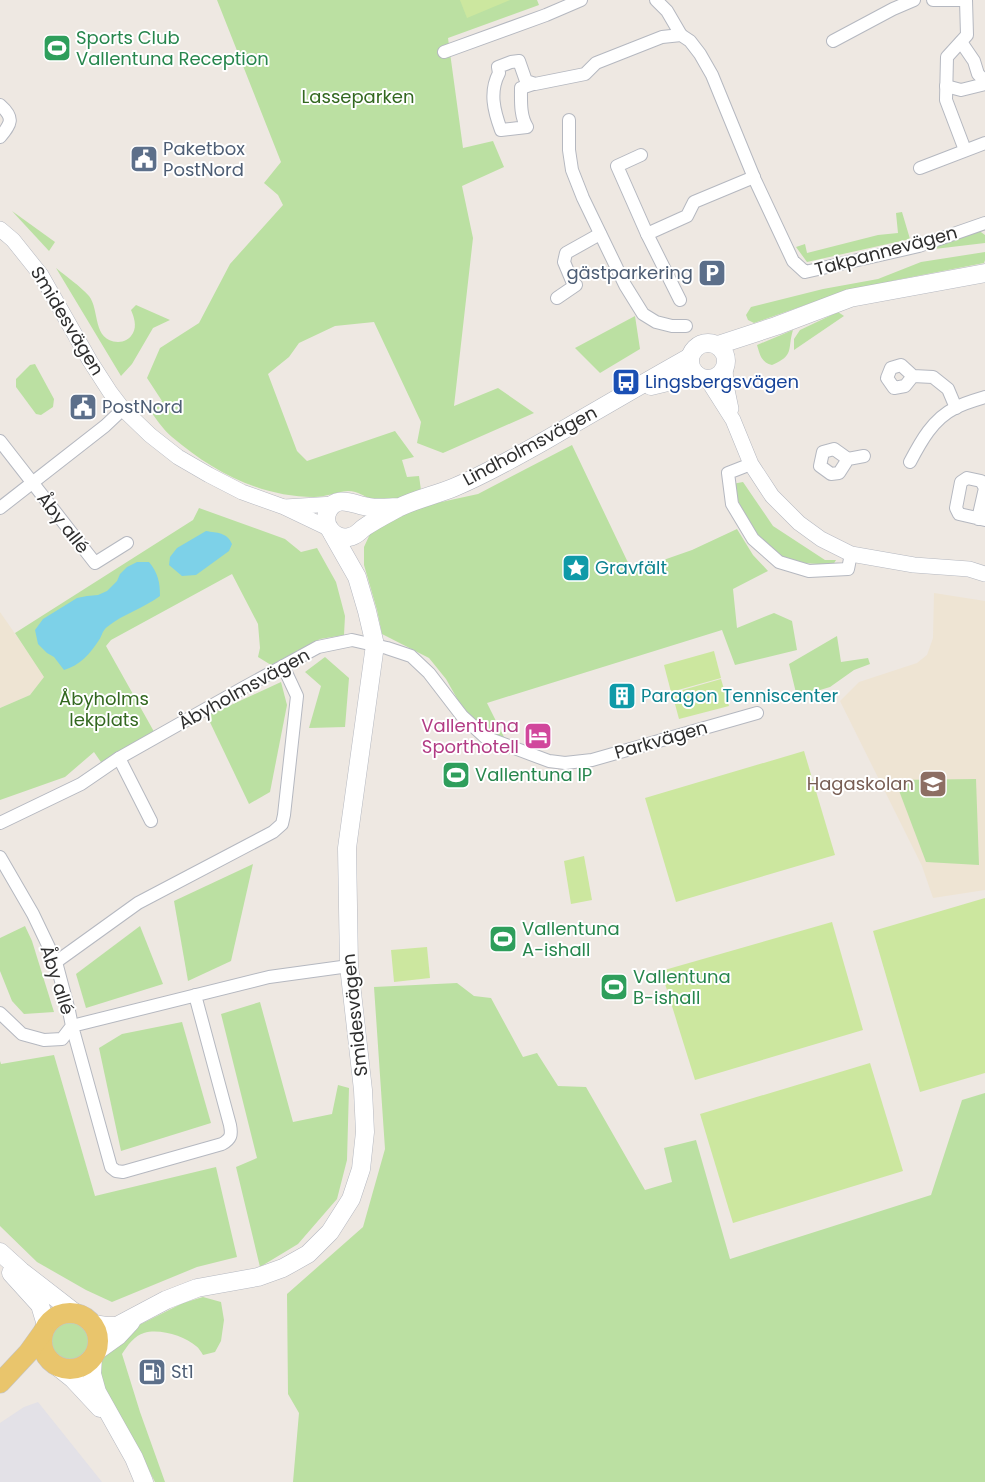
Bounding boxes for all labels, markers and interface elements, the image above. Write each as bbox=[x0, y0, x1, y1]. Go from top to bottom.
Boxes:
place label: Sports Club Vallentuna Reception bbox=[76, 25, 269, 71]
sports icon: Sports Club Vallentuna Reception bbox=[42, 33, 72, 63]
park label: Lasseparken bbox=[302, 84, 414, 109]
place label: Paketbox PostNord bbox=[163, 136, 245, 182]
public building icon: Paketbox PostNord bbox=[129, 144, 159, 174]
street label: Takpannevägen bbox=[812, 219, 960, 282]
parking icon: gästparkering bbox=[697, 258, 727, 288]
place label: gästparkering bbox=[566, 260, 693, 285]
street label: Smidesvägen bbox=[25, 261, 110, 380]
bus stop icon: Lingsbergsvägen bbox=[611, 367, 641, 397]
place label: Lingsbergsvägen bbox=[645, 369, 799, 394]
public building icon: PostNord bbox=[68, 392, 98, 422]
place label: PostNord bbox=[102, 394, 183, 419]
street label: Lindholmsvägen bbox=[458, 400, 601, 491]
street label: Åby allé bbox=[32, 487, 95, 559]
place icon: Gravfält bbox=[561, 553, 591, 583]
place label: Gravfält bbox=[595, 555, 667, 580]
street label: Åbyholmsvägen bbox=[173, 642, 314, 735]
building icon: Paragon Tenniscenter bbox=[607, 681, 637, 711]
place label: Paragon Tenniscenter bbox=[641, 683, 839, 708]
park label: Åbyholms lekplats bbox=[59, 686, 149, 732]
place label: Vallentuna Sporthotell bbox=[421, 713, 519, 759]
street label: Parkvägen bbox=[611, 714, 710, 765]
hotel icon: Vallentuna Sporthotell bbox=[523, 721, 553, 751]
sports icon: Vallentuna IP bbox=[441, 760, 471, 790]
place label: Vallentuna IP bbox=[475, 762, 592, 787]
school or university icon: Hagaskolan bbox=[918, 769, 948, 799]
place label: Hagaskolan bbox=[807, 771, 914, 796]
place label: Vallentuna A-ishall bbox=[522, 916, 620, 962]
sports icon: Vallentuna A-ishall bbox=[488, 924, 518, 954]
street label: Åby allé bbox=[35, 942, 80, 1018]
street label: Smidesvägen bbox=[336, 952, 373, 1078]
place label: Vallentuna B-ishall bbox=[633, 964, 731, 1010]
sports icon: Vallentuna B-ishall bbox=[599, 972, 629, 1002]
fuel station icon: St1 bbox=[137, 1357, 167, 1387]
place label: St1 bbox=[171, 1359, 194, 1384]

